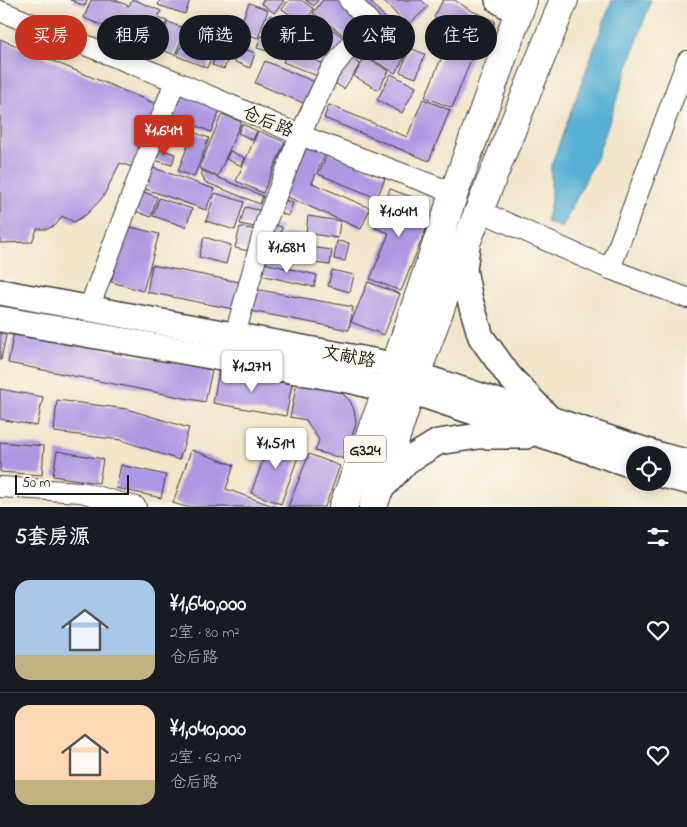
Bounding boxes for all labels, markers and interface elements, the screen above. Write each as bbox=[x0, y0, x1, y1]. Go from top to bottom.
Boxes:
chip: 买房 bbox=[15, 15, 87, 60]
chip: 租房 bbox=[97, 15, 169, 60]
chip: 筛选 bbox=[179, 15, 251, 60]
chip: 新上 bbox=[261, 15, 333, 60]
chip: 公寓 bbox=[343, 15, 415, 60]
chip: 住宅 bbox=[425, 15, 497, 60]
street label: 仓后路 bbox=[237, 100, 297, 145]
pin: ¥1.64M bbox=[123, 114, 205, 157]
text: ¥1.64M bbox=[145, 119, 183, 143]
pin: ¥1.04M bbox=[358, 196, 440, 238]
text: ¥1.04M bbox=[380, 200, 418, 224]
pin: ¥1.68M bbox=[246, 232, 328, 274]
text: ¥1.68M bbox=[268, 236, 306, 260]
street label: 文献路 bbox=[320, 340, 378, 376]
pin: ¥1.27M bbox=[211, 350, 293, 393]
text: ¥1.27M bbox=[233, 355, 271, 379]
pin: ¥1.51M bbox=[235, 428, 317, 470]
text: ¥1.51M bbox=[257, 432, 295, 456]
road number: G324 bbox=[344, 436, 386, 462]
map controls bbox=[626, 446, 671, 491]
button: locate bbox=[626, 446, 671, 491]
scale bar bbox=[15, 472, 129, 495]
text: 50 m bbox=[22, 473, 50, 494]
text: 5套房源 bbox=[15, 523, 90, 553]
icon: filters bbox=[644, 523, 672, 551]
text: ¥1,640,000 bbox=[170, 590, 246, 620]
icon: home bbox=[55, 600, 115, 660]
icon: heart bbox=[644, 616, 672, 644]
text: 2室 · 80 m² bbox=[170, 621, 239, 645]
text: 仓后路 bbox=[170, 646, 218, 670]
text: ¥1,040,000 bbox=[170, 715, 246, 745]
icon: home bbox=[55, 725, 115, 785]
icon: heart bbox=[644, 741, 672, 769]
text: 2室 · 62 m² bbox=[170, 746, 242, 770]
text: 仓后路 bbox=[170, 771, 218, 795]

